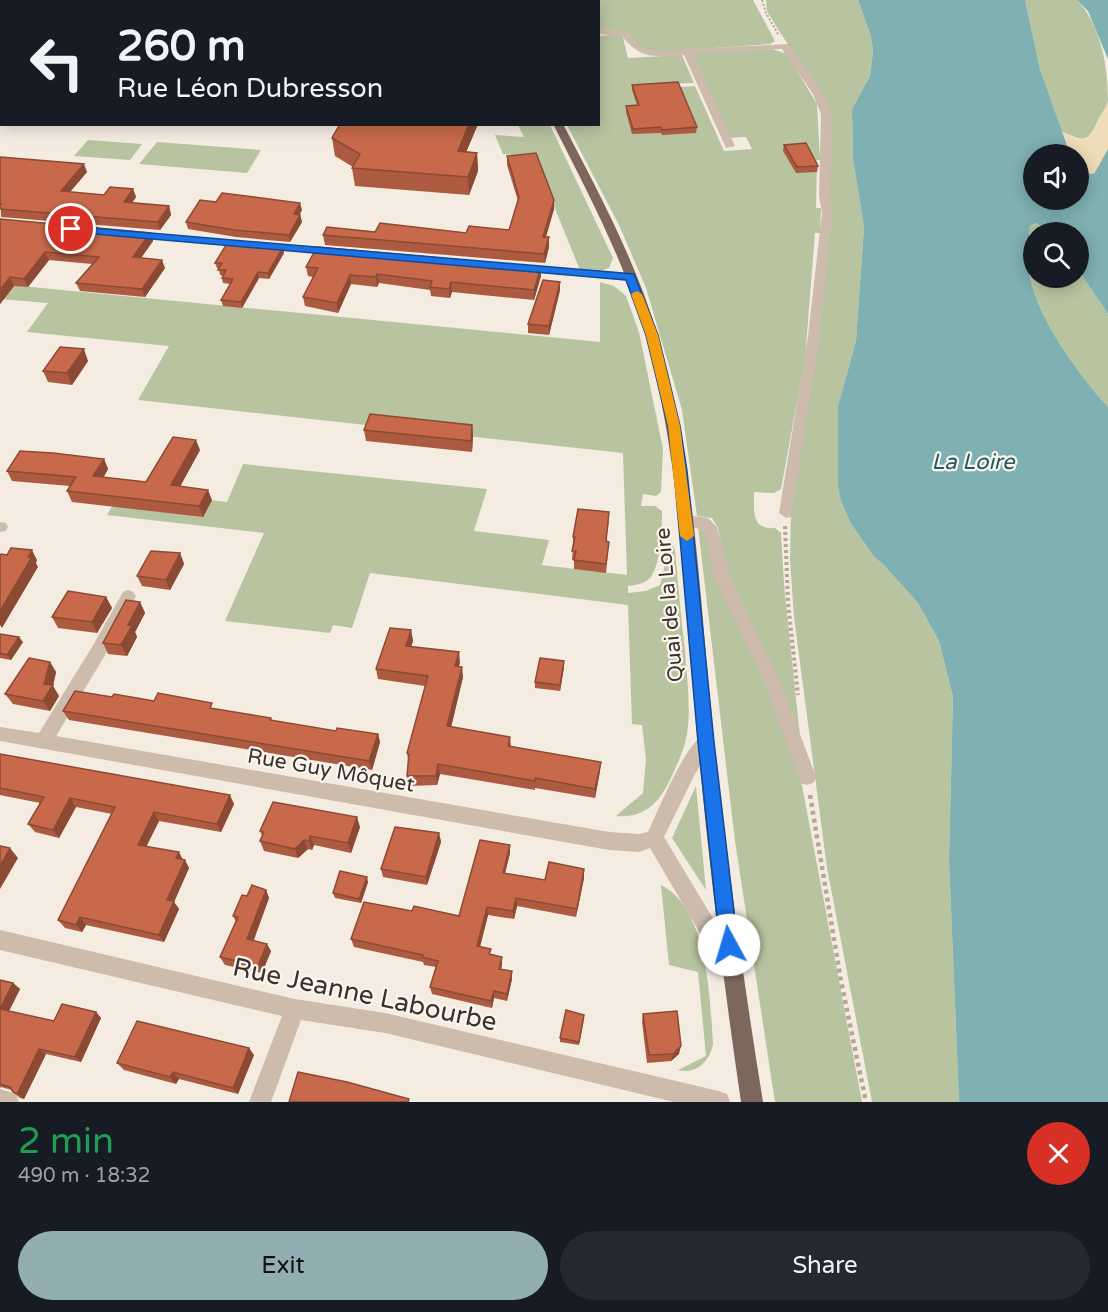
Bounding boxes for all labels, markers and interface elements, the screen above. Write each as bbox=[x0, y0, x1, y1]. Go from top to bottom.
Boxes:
text: 260 m bbox=[117, 21, 246, 72]
icon: left bbox=[18, 24, 96, 102]
text: Rue Léon Dubresson bbox=[117, 72, 383, 105]
map controls bbox=[1023, 144, 1089, 288]
button: sound bbox=[1023, 144, 1089, 210]
pin bbox=[45, 203, 96, 254]
icon: arrive bbox=[54, 212, 87, 245]
button: search bbox=[1023, 222, 1089, 288]
water label: La Loire bbox=[932, 449, 1016, 475]
street label: Quai de la Loire bbox=[650, 527, 689, 683]
street label: Rue Guy Môquet bbox=[245, 743, 416, 797]
position arrow bbox=[697, 913, 761, 977]
street label: Rue Jeanne Labourbe bbox=[230, 951, 500, 1038]
text: 2 min bbox=[18, 1120, 114, 1163]
button: close bbox=[1027, 1122, 1090, 1185]
text: 490 m · 18:32 bbox=[18, 1164, 150, 1188]
button: Exit bbox=[18, 1231, 548, 1300]
button: Share bbox=[560, 1231, 1090, 1300]

